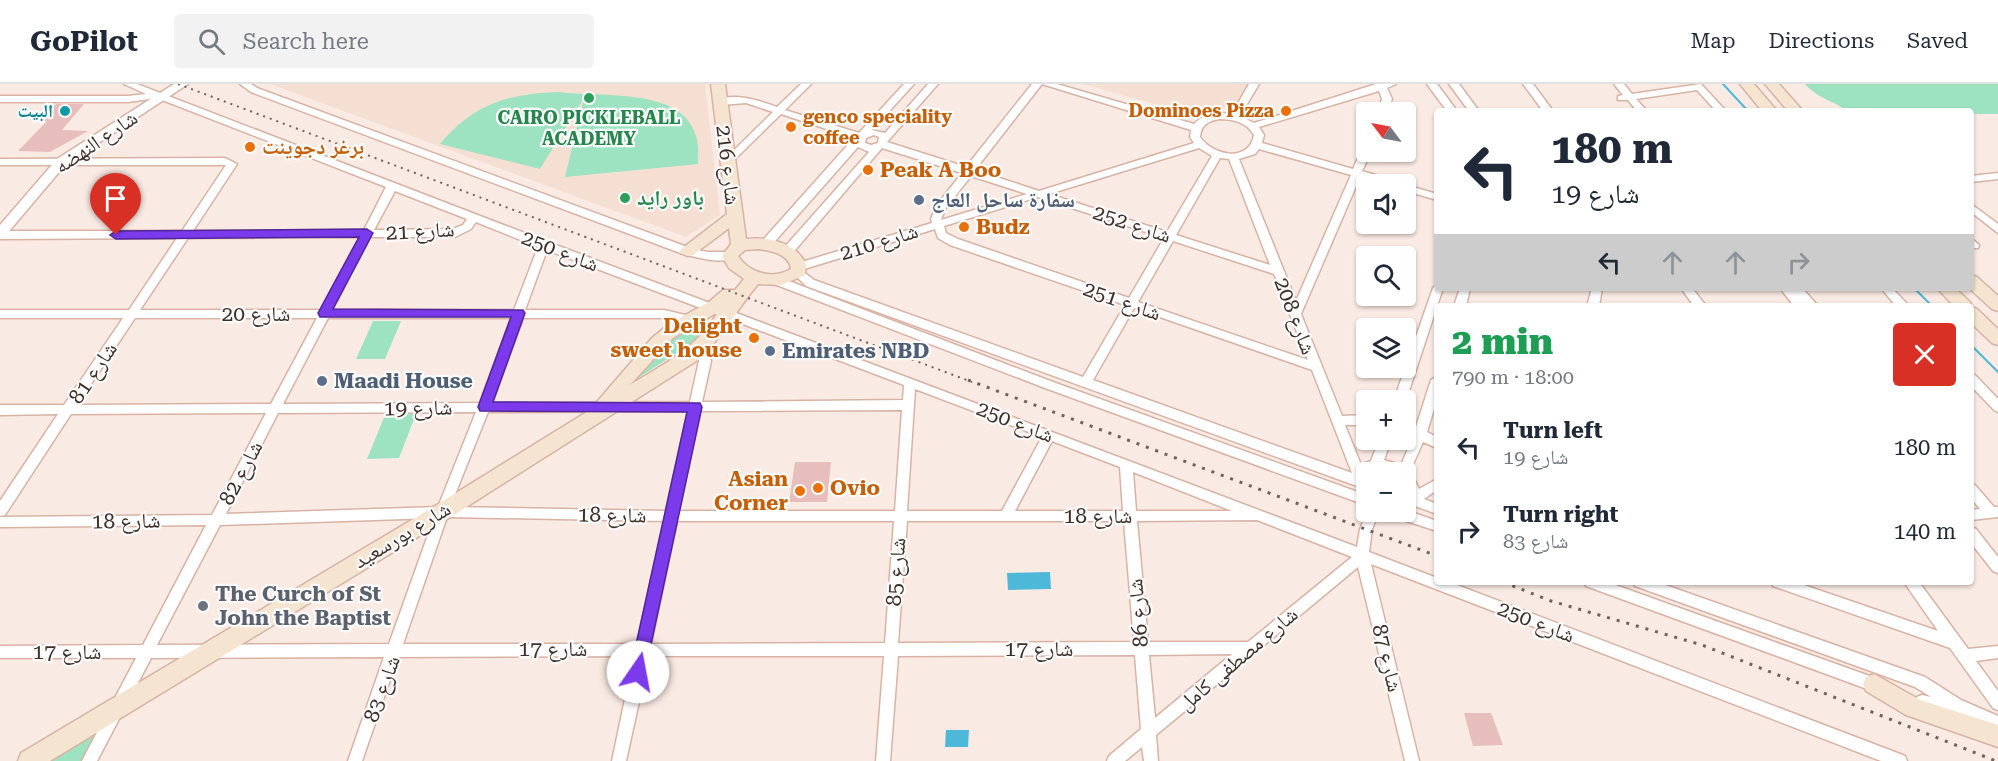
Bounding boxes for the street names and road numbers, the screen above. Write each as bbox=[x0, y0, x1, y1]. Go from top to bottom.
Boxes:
street label: شارع النهضه bbox=[50, 106, 143, 179]
street label: شارع 216 bbox=[710, 124, 745, 207]
street label: شارع 252 bbox=[1090, 200, 1174, 249]
street label: شارع 21 bbox=[385, 217, 455, 246]
street label: شارع 210 bbox=[837, 219, 921, 266]
street label: شارع 250 bbox=[518, 225, 602, 278]
street label: شارع 208 bbox=[1268, 274, 1321, 358]
street label: شارع 251 bbox=[1080, 277, 1164, 326]
street label: شارع 20 bbox=[222, 302, 290, 327]
street label: شارع 81 bbox=[64, 338, 123, 409]
street label: شارع 19 bbox=[383, 395, 453, 422]
street label: شارع 250 bbox=[973, 396, 1057, 449]
street label: شارع 82 bbox=[214, 437, 269, 509]
street label: شارع بورسعيد bbox=[349, 497, 455, 574]
street label: شارع 18 bbox=[577, 502, 647, 529]
street label: شارع 18 bbox=[1064, 504, 1132, 529]
street label: شارع 18 bbox=[91, 508, 161, 535]
street label: شارع 85 bbox=[882, 537, 911, 607]
street label: شارع 86 bbox=[1123, 578, 1154, 648]
street label: شارع 250 bbox=[1494, 596, 1578, 649]
street label: شارع مصطفى كامل bbox=[1174, 602, 1303, 717]
street label: شارع 87 bbox=[1366, 622, 1407, 695]
street label: شارع 17 bbox=[519, 637, 587, 662]
street label: شارع 17 bbox=[1005, 637, 1073, 662]
street label: شارع 17 bbox=[33, 640, 101, 665]
street label: شارع 83 bbox=[359, 653, 406, 726]

